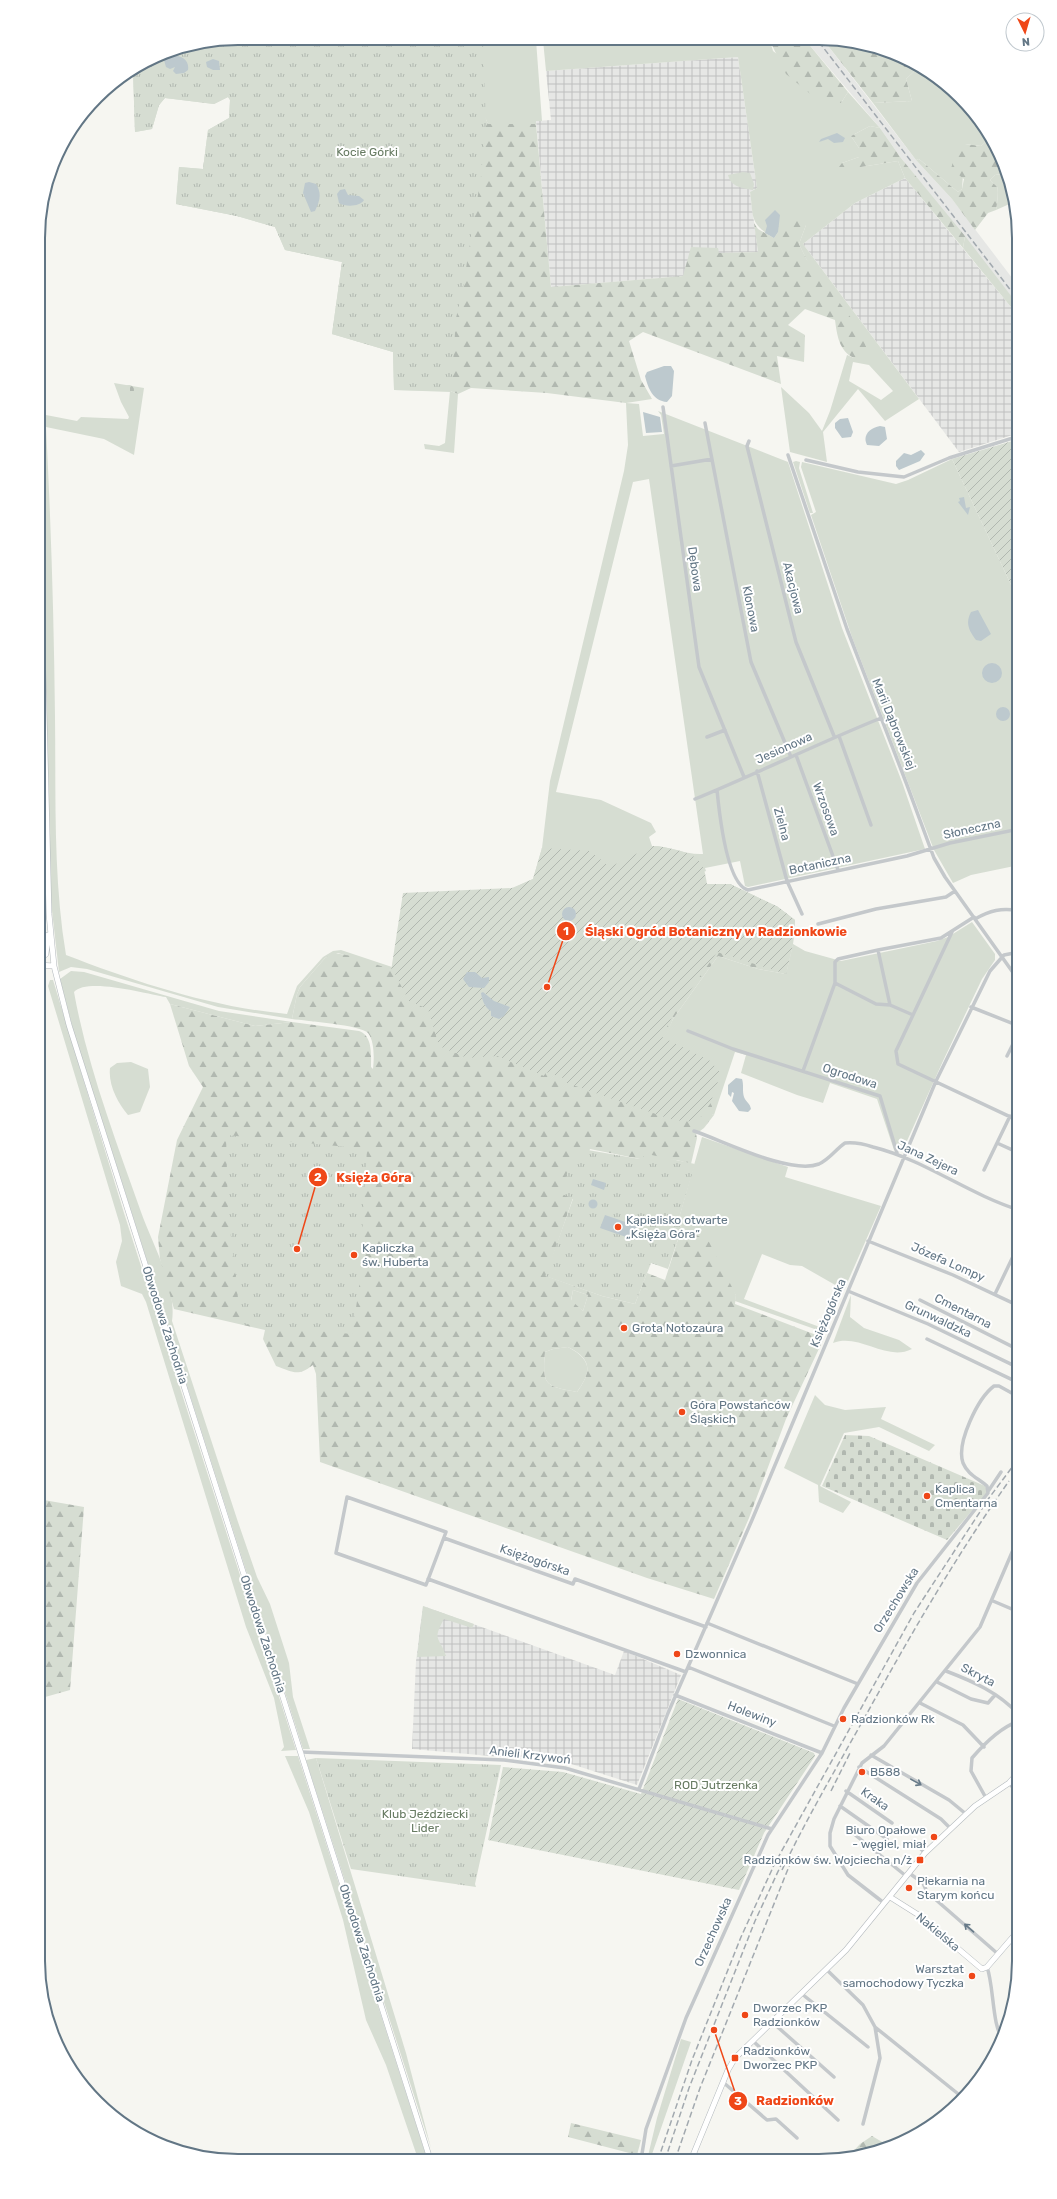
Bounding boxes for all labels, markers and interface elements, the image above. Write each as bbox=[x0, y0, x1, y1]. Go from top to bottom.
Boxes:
north arrow bbox=[1005, 12, 1045, 52]
text: N bbox=[1021, 35, 1030, 48]
park label: Kocie Górki bbox=[336, 145, 398, 159]
street label: Dębowa bbox=[685, 546, 705, 592]
street label: Akacjowa bbox=[780, 560, 806, 616]
street label: Klonowa bbox=[740, 585, 762, 633]
street label: Marii Dąbrowskiej bbox=[869, 676, 919, 772]
street label: Jesionowa bbox=[754, 729, 814, 767]
street label: Wrzosowa bbox=[810, 780, 842, 838]
street label: Zielna bbox=[771, 806, 793, 842]
street label: Słoneczna bbox=[942, 816, 1002, 842]
street label: Botaniczna bbox=[788, 851, 852, 877]
callout: Śląski Ogród Botaniczny w Radzionkowie bbox=[556, 919, 855, 944]
text: Śląski Ogród Botaniczny w Radzionkowie bbox=[585, 923, 847, 940]
text: 1 bbox=[563, 924, 569, 938]
street label: Ogrodowa bbox=[821, 1061, 879, 1091]
street label: Jana Zejera bbox=[895, 1138, 961, 1178]
callout: Księża Góra bbox=[308, 1165, 420, 1190]
text: 2 bbox=[314, 1170, 322, 1184]
text: Księża Góra bbox=[336, 1170, 412, 1186]
place label: Kąpielisko otwarte „Księża Góra” bbox=[626, 1213, 728, 1241]
marker: Kąpielisko otwarte „Księża Góra” bbox=[613, 1222, 623, 1232]
street label: Józefa Lompy bbox=[909, 1240, 987, 1285]
place label: Kapliczka św. Huberta bbox=[362, 1241, 429, 1269]
marker: Kapliczka św. Huberta bbox=[349, 1250, 359, 1260]
street label: Obwodowa Zachodnia bbox=[139, 1264, 191, 1386]
street label: Księżogórska bbox=[807, 1277, 849, 1349]
street label: Cmentarna bbox=[932, 1291, 994, 1331]
street label: Grunwaldzka bbox=[902, 1297, 974, 1341]
place label: Grota Notozaura bbox=[632, 1321, 723, 1335]
marker: Grota Notozaura bbox=[619, 1323, 629, 1333]
place label: Góra Powstańców Śląskich bbox=[690, 1398, 791, 1426]
marker: Góra Powstańców Śląskich bbox=[677, 1407, 687, 1417]
place label: Kaplica Cmentarna bbox=[935, 1482, 997, 1510]
marker: Kaplica Cmentarna bbox=[922, 1491, 932, 1501]
street label: Księżogórska bbox=[498, 1541, 572, 1579]
street label: Orzechowska bbox=[870, 1565, 922, 1635]
street label: Obwodowa Zachodnia bbox=[237, 1573, 289, 1695]
place label: Dzwonnica bbox=[685, 1647, 746, 1661]
marker: Dzwonnica bbox=[672, 1649, 682, 1659]
street label: Skryta bbox=[959, 1661, 997, 1689]
street label: Holewiny bbox=[726, 1698, 779, 1730]
place label: Radzionków Rk bbox=[851, 1712, 936, 1726]
marker: Radzionków Rk bbox=[838, 1714, 848, 1724]
street label: Anieli Krzywoń bbox=[489, 1743, 571, 1767]
place label: B588 bbox=[870, 1765, 900, 1779]
marker: B588 bbox=[857, 1767, 867, 1777]
park label: ROD Jutrzenka bbox=[674, 1778, 758, 1792]
one-way arrow bbox=[910, 1779, 922, 1786]
street label: Kraka bbox=[858, 1784, 892, 1814]
park label: Klub Jeździecki Lider bbox=[382, 1807, 468, 1835]
place label: Biuro Opałowe - węgiel, miał bbox=[845, 1823, 927, 1851]
marker: Biuro Opałowe - węgiel, miał bbox=[929, 1832, 939, 1842]
place label: Radzionków św. Wojciecha n/ż bbox=[744, 1853, 912, 1867]
marker: Radzionków św. Wojciecha n/ż bbox=[915, 1855, 925, 1865]
place label: Piekarnia na Starym końcu bbox=[917, 1874, 994, 1902]
street label: Obwodowa Zachodnia bbox=[336, 1882, 388, 2004]
marker: Piekarnia na Starym końcu bbox=[904, 1883, 914, 1893]
street label: Orzechowska bbox=[691, 1895, 735, 1969]
street label: Nakielska bbox=[913, 1910, 963, 1954]
one-way arrow bbox=[963, 1924, 974, 1933]
place label: Warsztat samochodowy Tyczka bbox=[843, 1962, 964, 1990]
marker: Warsztat samochodowy Tyczka bbox=[967, 1971, 977, 1981]
place label: Dworzec PKP Radzionków bbox=[753, 2001, 827, 2029]
marker: Dworzec PKP Radzionków bbox=[740, 2010, 750, 2020]
place label: Radzionków Dworzec PKP bbox=[743, 2044, 817, 2072]
marker: Radzionków Dworzec PKP bbox=[730, 2053, 740, 2063]
callout: Radzionków bbox=[728, 2088, 842, 2113]
text: Radzionków bbox=[756, 2093, 834, 2108]
text: 3 bbox=[734, 2094, 742, 2108]

